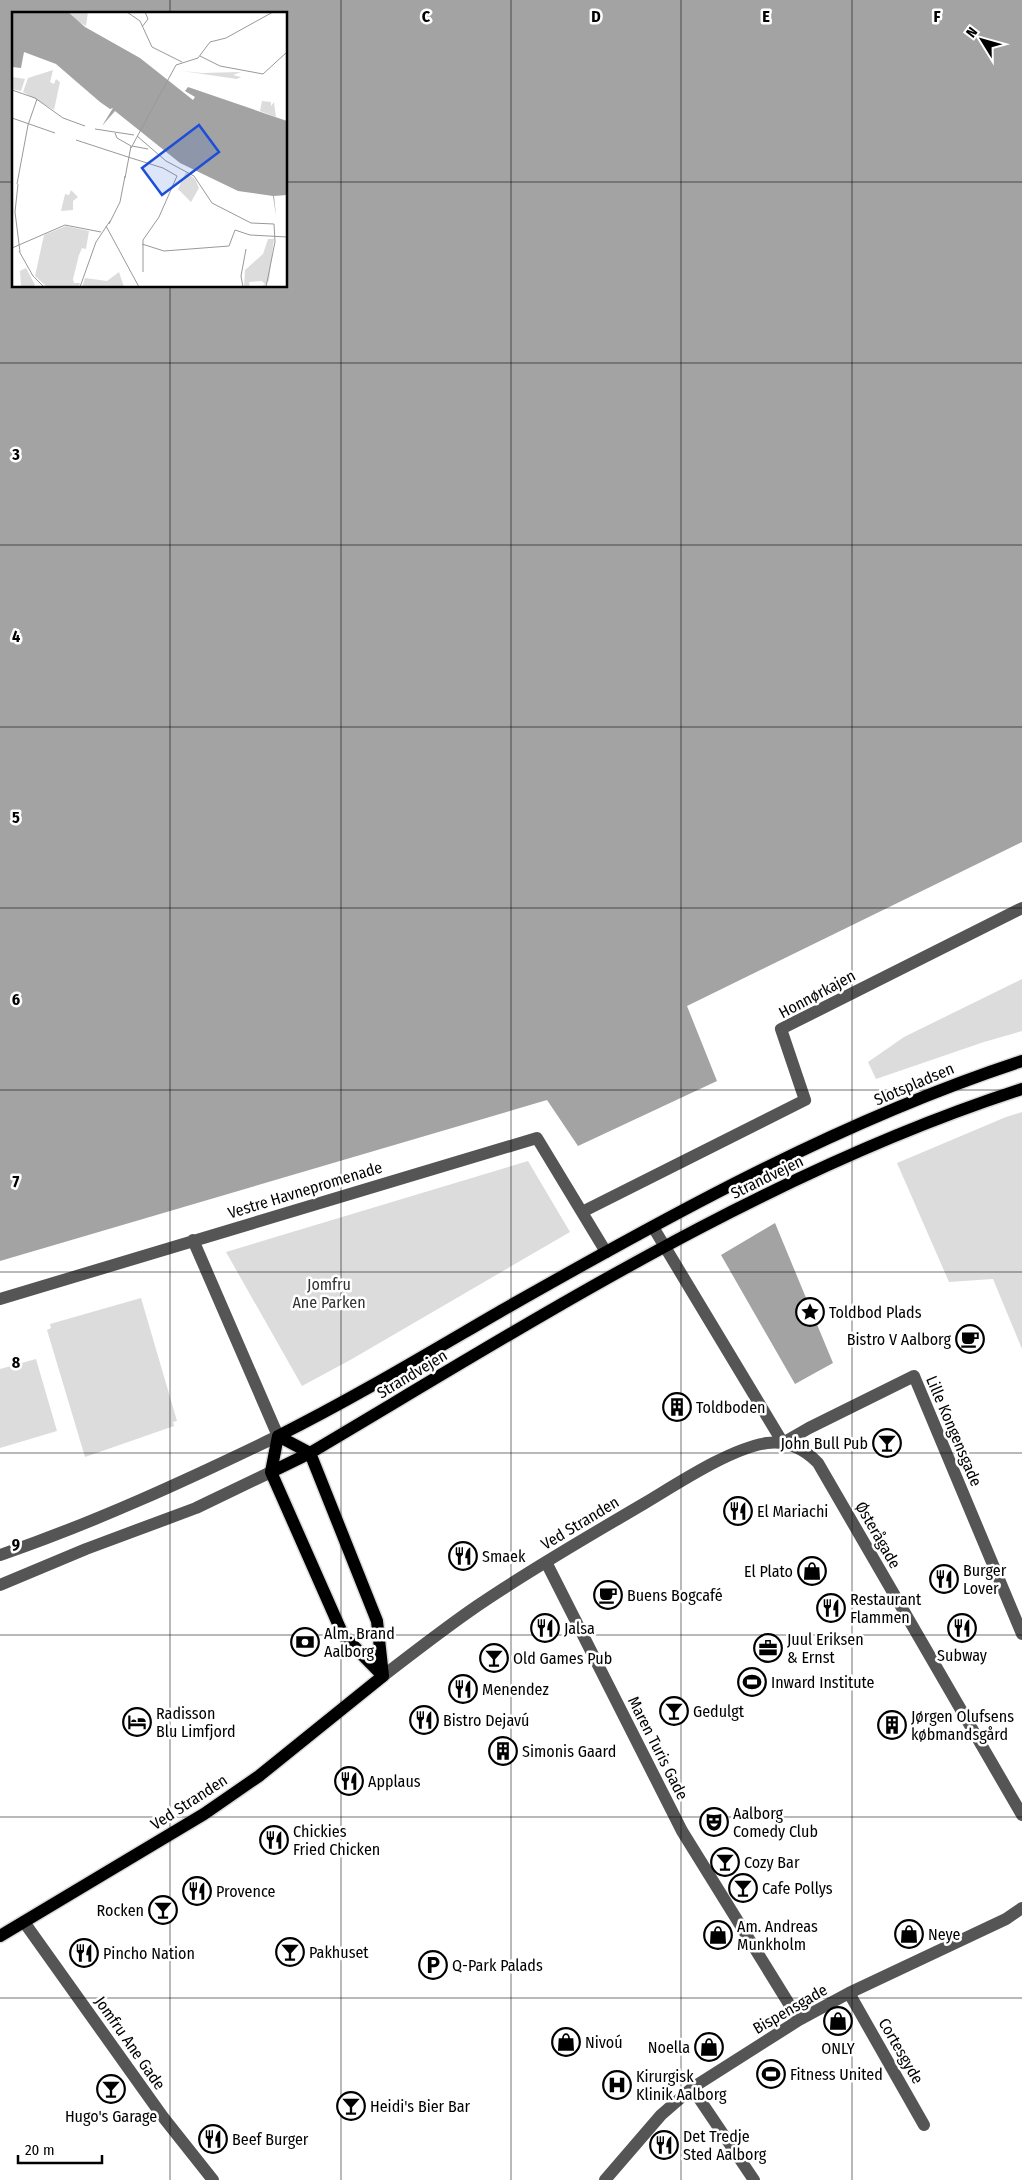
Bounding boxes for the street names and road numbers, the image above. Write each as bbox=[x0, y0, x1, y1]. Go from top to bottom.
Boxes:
street label: Honnørkajen bbox=[775, 966, 859, 1022]
street label: Slotspladsen bbox=[871, 1059, 957, 1109]
street label: Strandvejen bbox=[728, 1151, 806, 1203]
street label: Vestre Havnepromenade bbox=[226, 1157, 385, 1223]
street label: Strandvejen bbox=[373, 1346, 451, 1402]
street label: Lille Kongensgade bbox=[922, 1373, 986, 1489]
street label: Ved Stranden bbox=[538, 1492, 622, 1554]
street label: Østerågade bbox=[851, 1498, 905, 1572]
street label: Maren Turis Gade bbox=[624, 1693, 692, 1803]
street label: Ved Stranden bbox=[147, 1770, 231, 1834]
street label: Bispensgade bbox=[749, 1980, 831, 2038]
street label: Jomfru Ane Gade bbox=[91, 1993, 169, 2093]
street label: Cortesgyde bbox=[875, 2015, 927, 2087]

